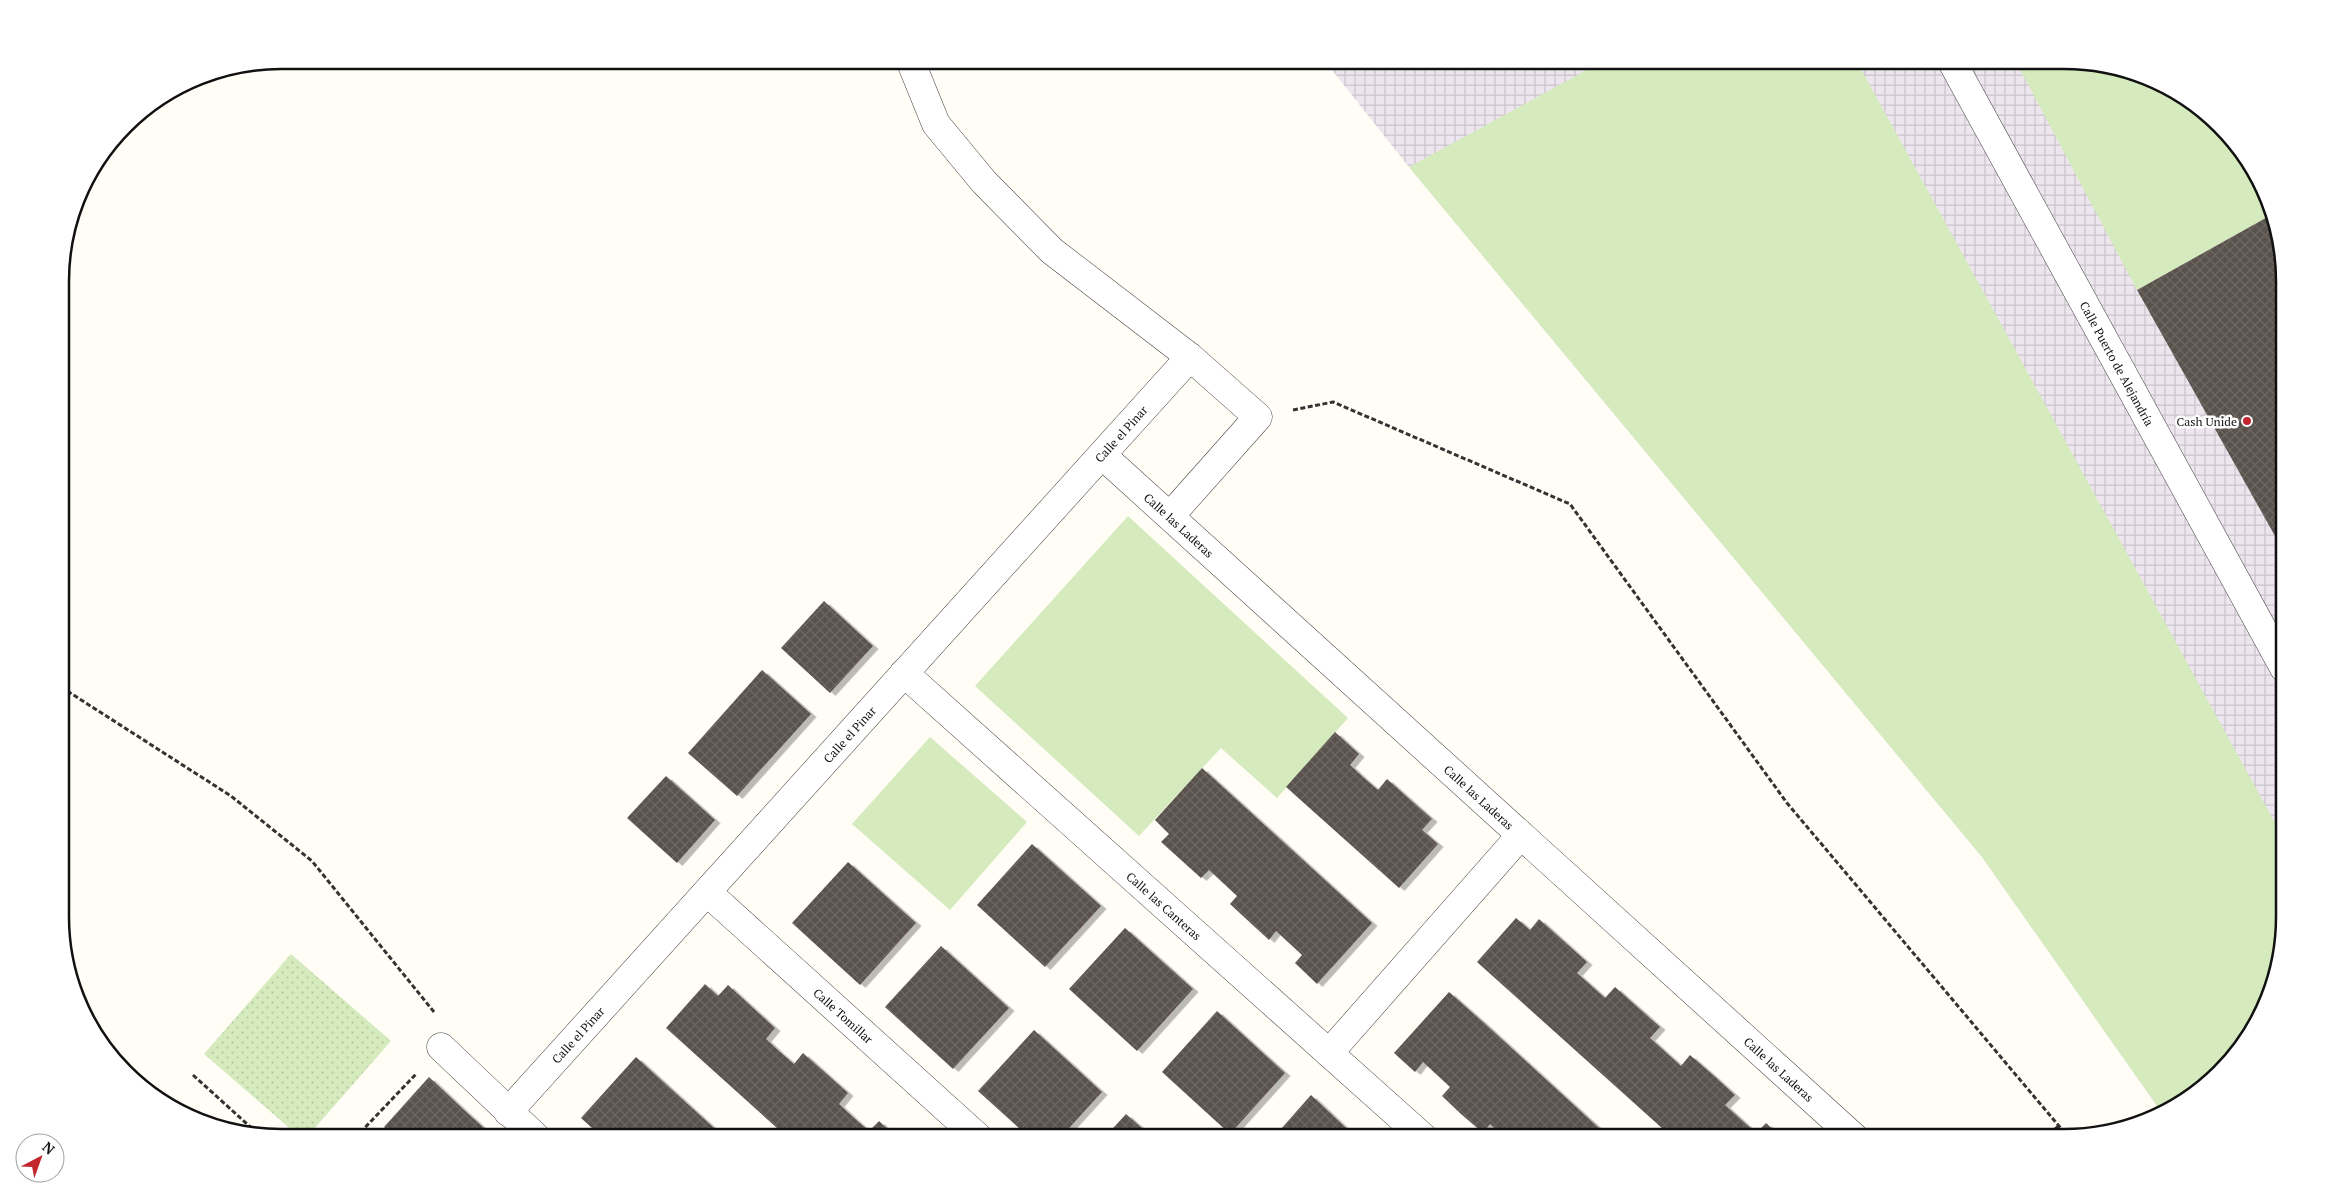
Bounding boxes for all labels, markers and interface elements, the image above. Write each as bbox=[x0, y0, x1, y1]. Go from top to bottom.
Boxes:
street label: Calle Puerto de Alejandría bbox=[2077, 299, 2157, 428]
street label: Calle el Pinar bbox=[1091, 402, 1150, 465]
place label: Cash Unide bbox=[2177, 414, 2237, 429]
marker: Cash Unide bbox=[2241, 415, 2253, 427]
street label: Calle las Laderas bbox=[1141, 489, 1217, 560]
street label: Calle el Pinar bbox=[820, 703, 879, 766]
street label: Calle las Laderas bbox=[1441, 761, 1517, 832]
street label: Calle las Canteras bbox=[1124, 868, 1205, 943]
street label: Calle Tomillar bbox=[811, 985, 877, 1046]
street label: Calle el Pinar bbox=[548, 1003, 607, 1066]
street label: Calle las Laderas bbox=[1741, 1034, 1817, 1105]
north arrow bbox=[15, 1133, 65, 1183]
text: N bbox=[39, 1137, 59, 1159]

